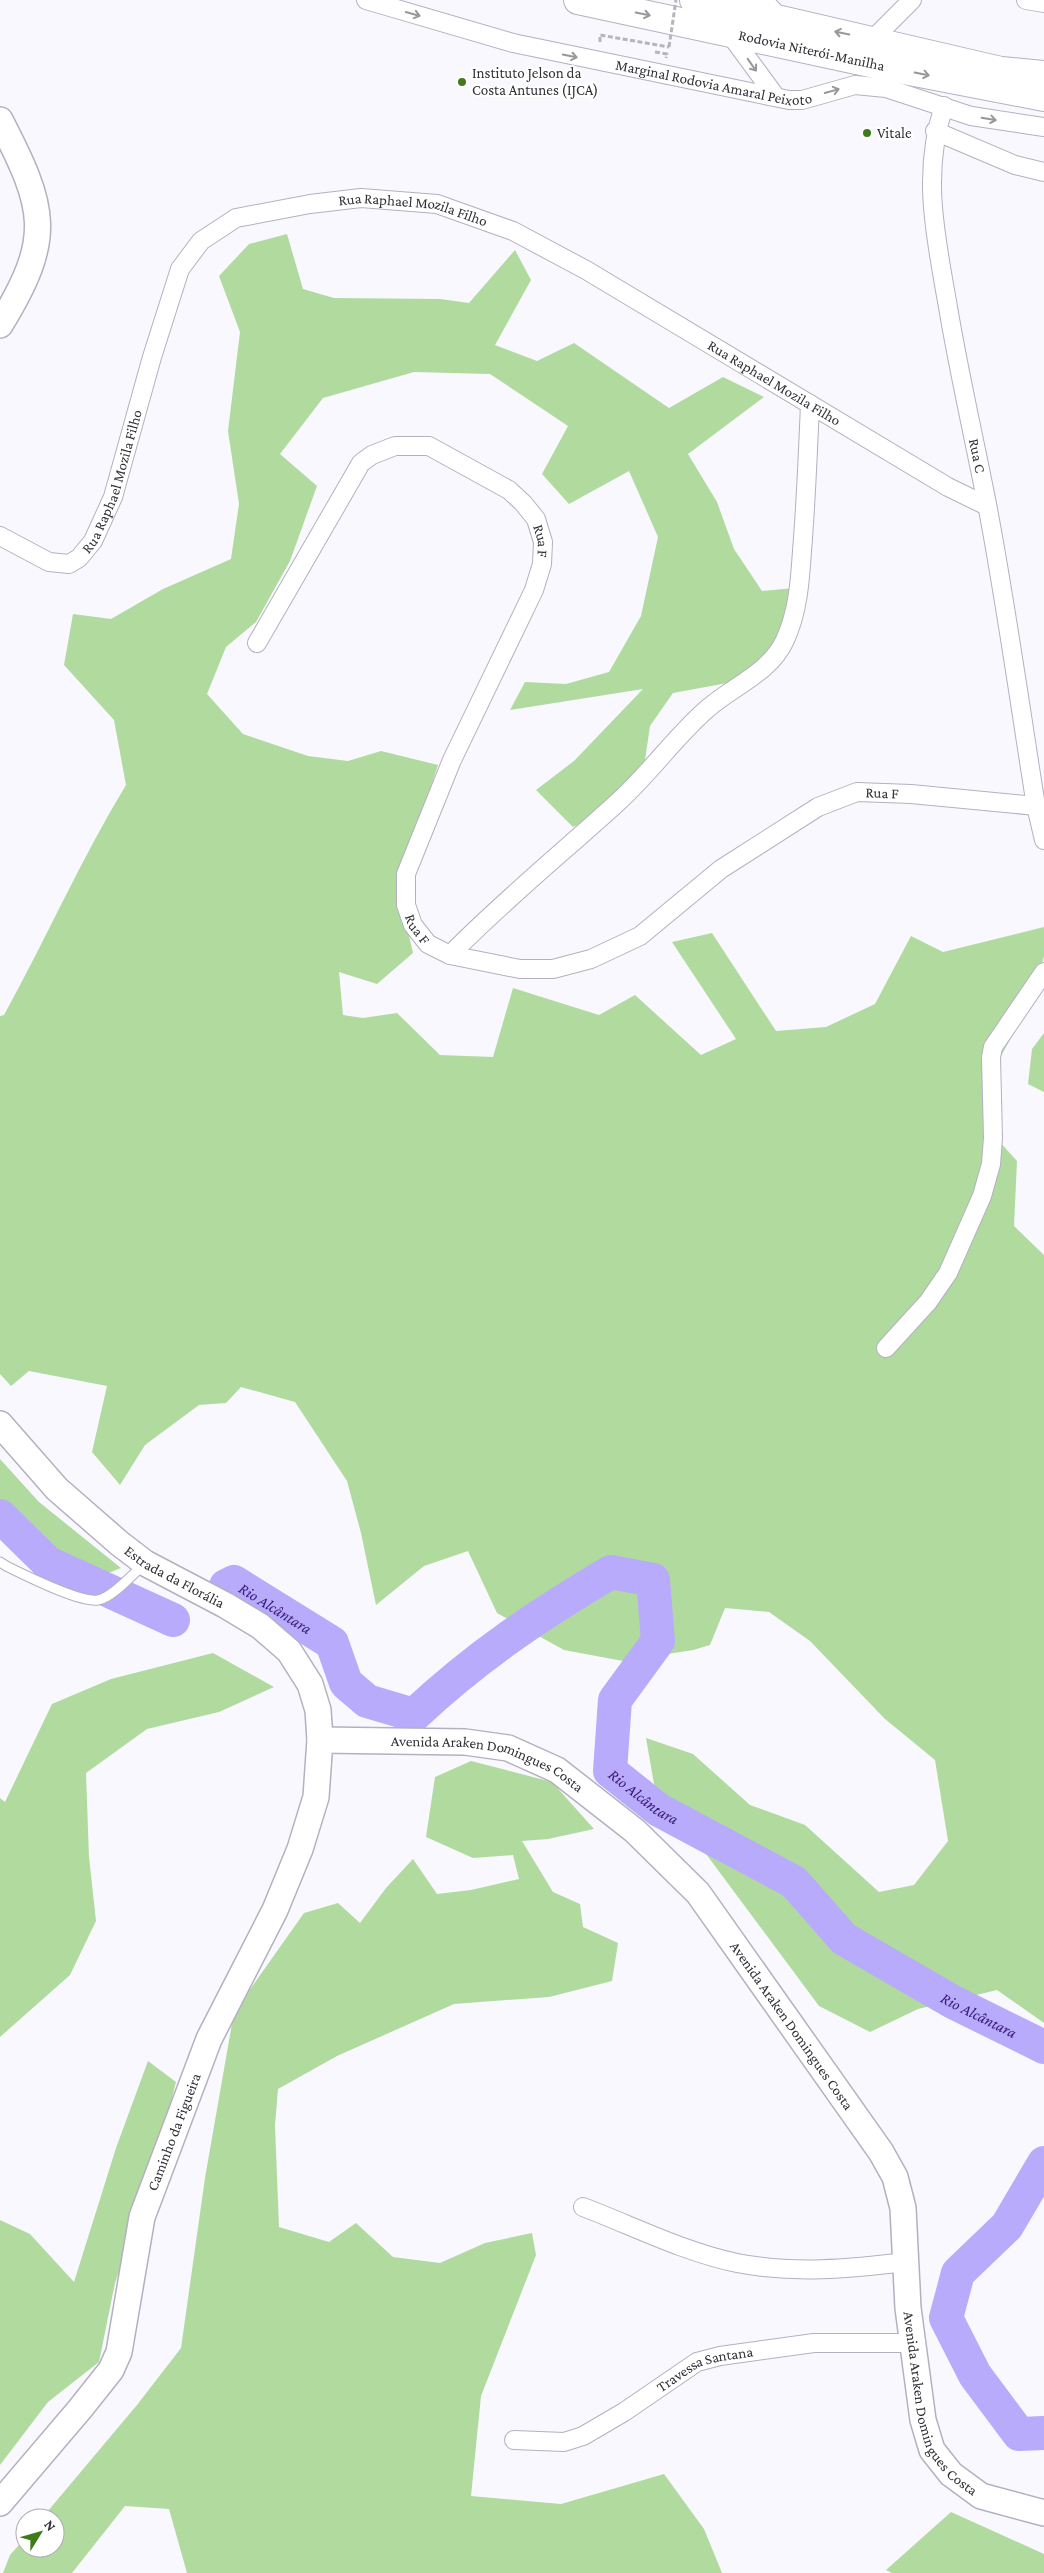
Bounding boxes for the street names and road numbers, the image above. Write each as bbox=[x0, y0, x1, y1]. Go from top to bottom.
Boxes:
street label: Rodovia Niterói-Manilha bbox=[737, 27, 886, 74]
street label: Marginal Rodovia Amaral Peixoto bbox=[614, 56, 814, 109]
street label: Rua Raphael Mozila Filho bbox=[337, 190, 490, 229]
street label: Rua Raphael Mozila Filho bbox=[705, 337, 844, 429]
street label: Rua Raphael Mozila Filho bbox=[78, 408, 145, 556]
street label: Rua C bbox=[966, 437, 989, 474]
street label: Rua F bbox=[530, 523, 551, 558]
street label: Rua F bbox=[865, 784, 900, 802]
street label: Rua F bbox=[402, 912, 433, 948]
street label: Estrada da Florália bbox=[122, 1542, 227, 1611]
street label: Avenida Araken Domingues Costa bbox=[391, 1733, 586, 1795]
street label: Avenida Araken Domingues Costa bbox=[727, 1938, 857, 2113]
street label: Caminho da Figueira bbox=[144, 2071, 205, 2193]
street label: Avenida Araken Domingues Costa bbox=[901, 2310, 981, 2499]
street label: Travessa Santana bbox=[654, 2344, 754, 2395]

